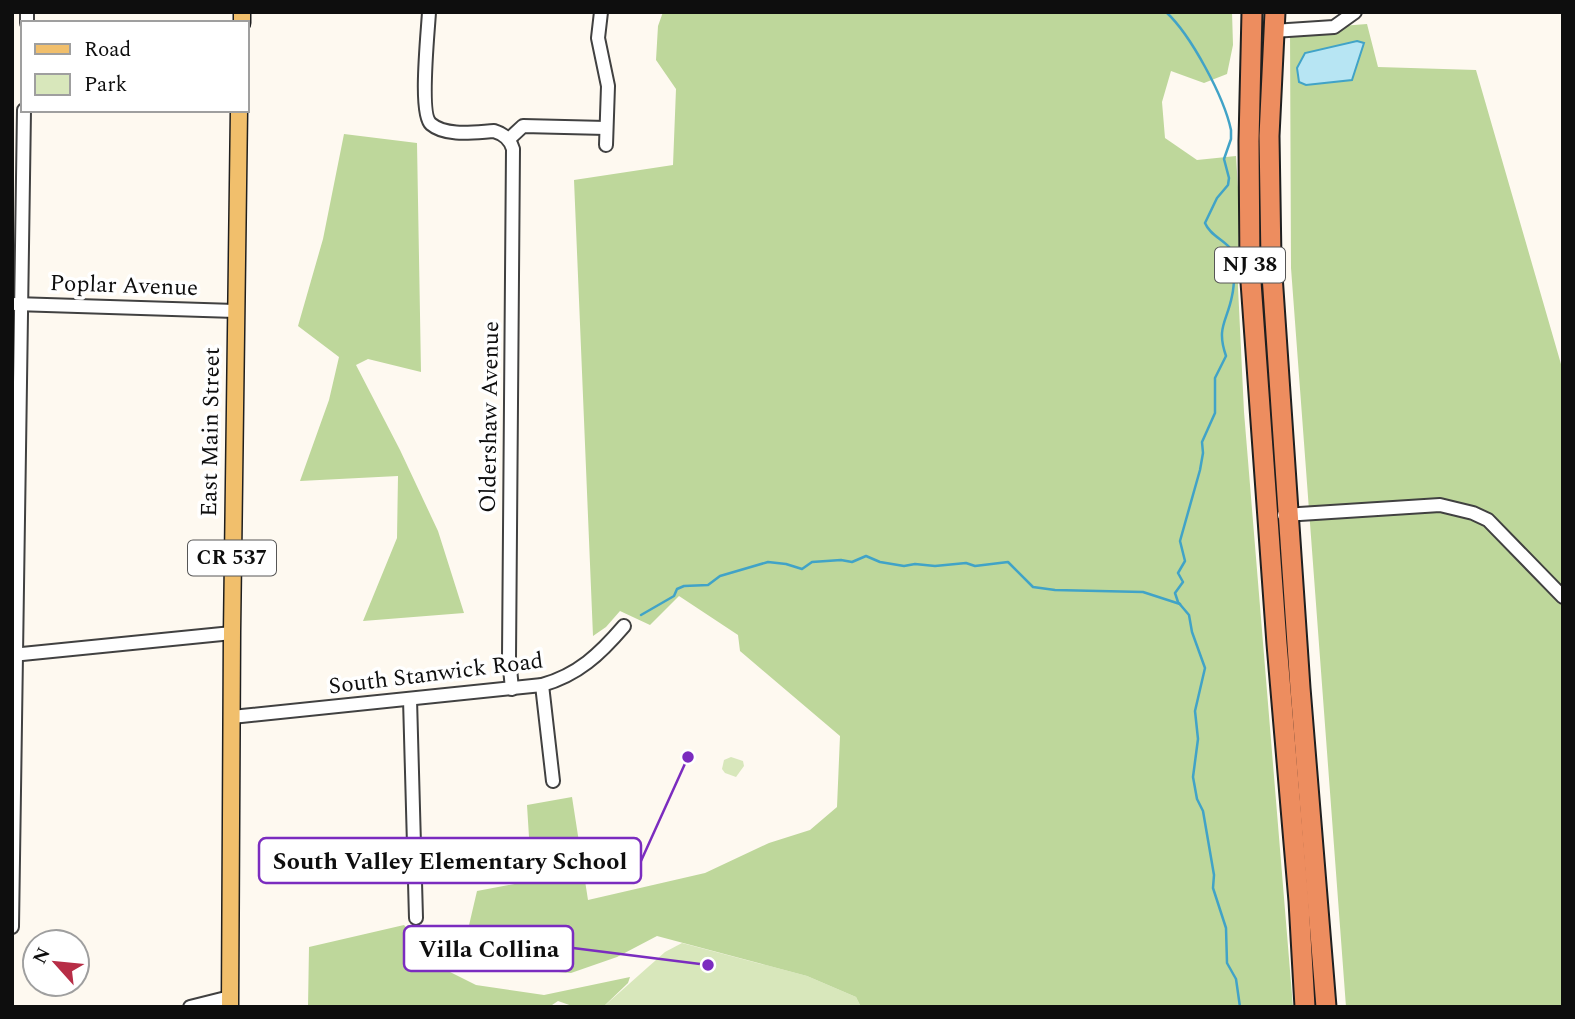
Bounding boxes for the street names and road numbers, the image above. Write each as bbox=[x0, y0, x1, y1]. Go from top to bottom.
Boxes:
road number: NJ 38 bbox=[1215, 247, 1285, 282]
street label: Poplar Avenue bbox=[49, 266, 199, 306]
street label: Oldershaw Avenue bbox=[471, 321, 509, 513]
street label: East Main Street bbox=[192, 347, 230, 517]
road number: CR 537 bbox=[188, 540, 276, 576]
street label: South Stanwick Road bbox=[327, 643, 546, 705]

